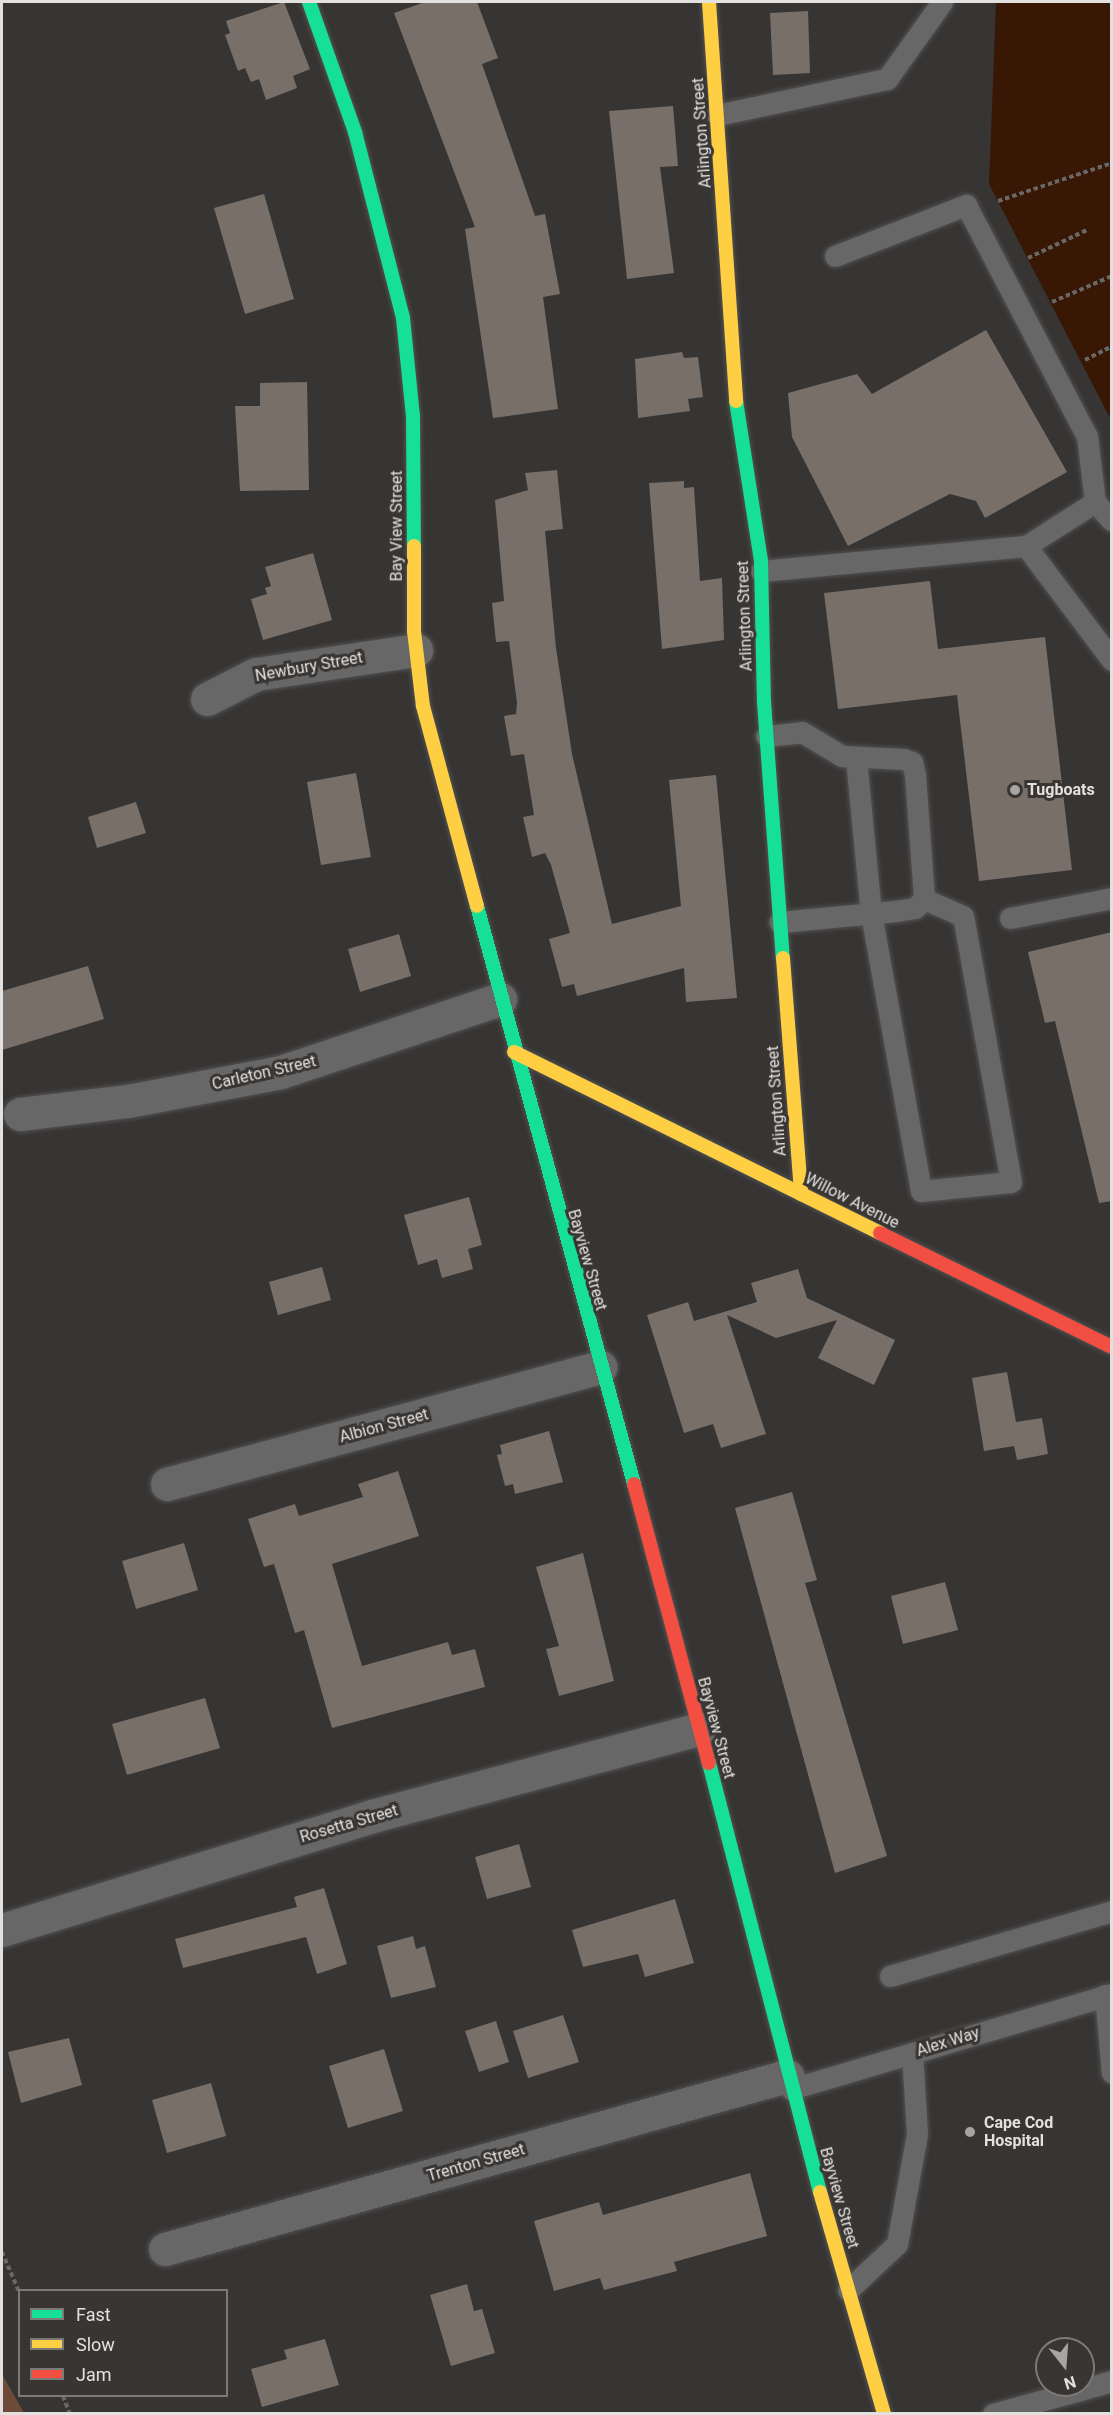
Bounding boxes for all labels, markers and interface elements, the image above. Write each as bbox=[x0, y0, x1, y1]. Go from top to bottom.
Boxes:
street label: Arlington Street bbox=[689, 77, 715, 189]
street label: Bay View Street bbox=[387, 471, 407, 581]
street label: Arlington Street bbox=[733, 560, 757, 672]
street label: Newbury Street bbox=[254, 648, 364, 686]
place label: Tugboats bbox=[1027, 780, 1095, 800]
marker: Tugboats bbox=[1008, 783, 1022, 797]
street label: Arlington Street bbox=[764, 1045, 790, 1157]
street label: Carleton Street bbox=[210, 1052, 318, 1094]
street label: Willow Avenue bbox=[802, 1169, 902, 1233]
street label: Bayview Street bbox=[563, 1207, 611, 1313]
street label: Albion Street bbox=[337, 1405, 431, 1447]
street label: Bayview Street bbox=[693, 1675, 739, 1781]
street label: Rosetta Street bbox=[298, 1801, 400, 1847]
street label: Alex Way bbox=[914, 2023, 982, 2061]
place label: Cape Cod Hospital bbox=[984, 2113, 1053, 2151]
marker: Cape Cod Hospital bbox=[961, 2123, 979, 2141]
street label: Trenton Street bbox=[425, 2140, 527, 2186]
street label: Bayview Street bbox=[815, 2145, 863, 2251]
legend bbox=[18, 2289, 228, 2397]
text: Fast bbox=[76, 2304, 111, 2325]
text: Slow bbox=[76, 2334, 115, 2355]
north arrow bbox=[1035, 2337, 1095, 2397]
text: Jam bbox=[76, 2364, 112, 2385]
text: N bbox=[1062, 2372, 1078, 2394]

